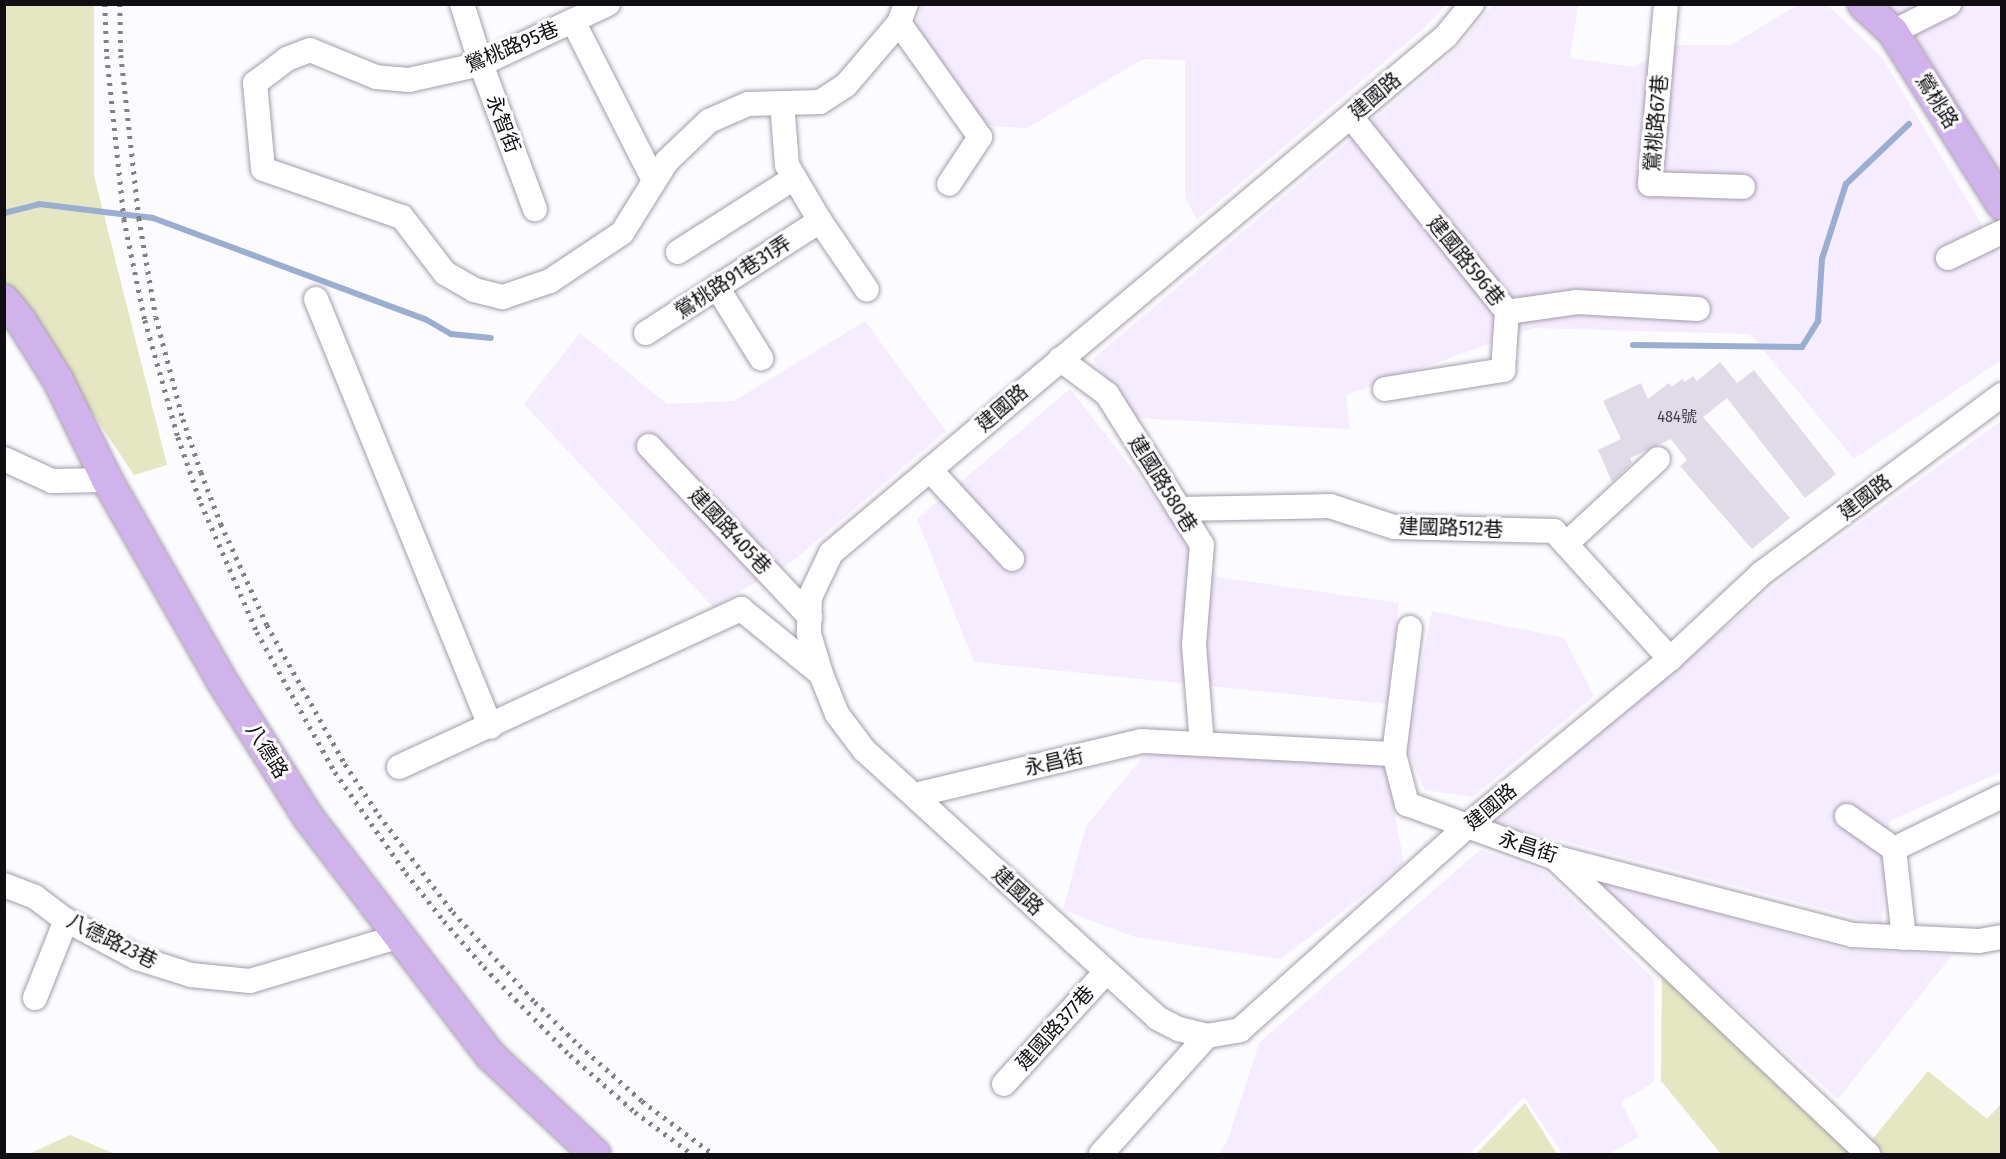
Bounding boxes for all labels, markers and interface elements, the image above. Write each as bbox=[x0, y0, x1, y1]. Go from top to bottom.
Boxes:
street label: 鶯桃路95巷 bbox=[462, 17, 562, 77]
street label: 建國路 bbox=[1344, 68, 1406, 124]
street label: 鶯桃路 bbox=[1911, 69, 1963, 133]
street label: 鶯桃路67巷 bbox=[1640, 73, 1672, 173]
street label: 永智街 bbox=[481, 92, 525, 156]
street label: 建國路596巷 bbox=[1423, 211, 1509, 311]
street label: 鶯桃路91巷31弄 bbox=[670, 231, 796, 323]
street label: 建國路 bbox=[971, 380, 1033, 436]
house number: 484號 bbox=[1657, 407, 1697, 427]
street label: 建國路580巷 bbox=[1124, 431, 1202, 537]
street label: 建國路 bbox=[1834, 469, 1896, 525]
street label: 建國路405巷 bbox=[684, 483, 776, 579]
street label: 建國路512巷 bbox=[1398, 514, 1504, 542]
street label: 八德路 bbox=[241, 719, 293, 783]
street label: 永昌街 bbox=[1022, 744, 1086, 780]
street label: 建國路 bbox=[1460, 779, 1522, 835]
street label: 永昌街 bbox=[1496, 826, 1560, 868]
street label: 建國路 bbox=[988, 862, 1048, 920]
street label: 八德路23巷 bbox=[63, 909, 161, 973]
street label: 建國路377巷 bbox=[1011, 981, 1099, 1075]

